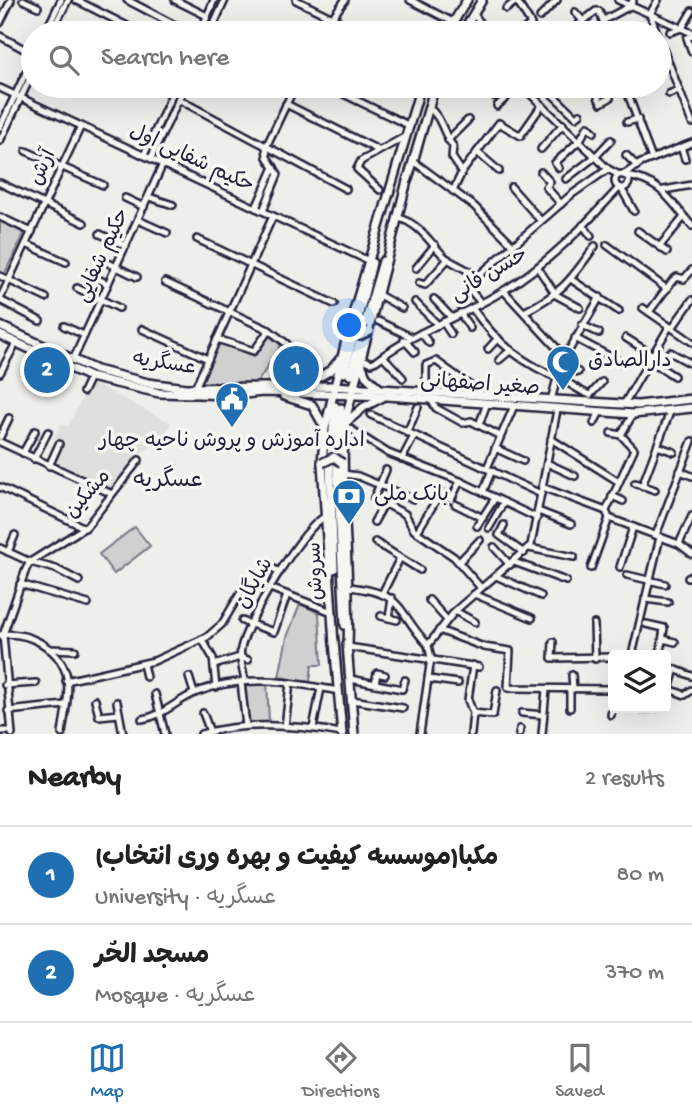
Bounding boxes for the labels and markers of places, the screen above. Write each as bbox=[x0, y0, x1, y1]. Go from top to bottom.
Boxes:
pin: 1 bbox=[273, 343, 319, 395]
mosque icon: دارالصادق bbox=[544, 343, 582, 392]
pin: 2 bbox=[24, 344, 70, 396]
place label: دارالصادق bbox=[588, 350, 672, 375]
public building icon: اداره آموزش و پروش ناحیه چهار bbox=[213, 380, 251, 429]
place label: اداره آموزش و پروش ناحیه چهار bbox=[97, 428, 365, 455]
bank icon: بانک ملی bbox=[330, 477, 368, 526]
place label: بانک ملی bbox=[374, 483, 449, 509]

